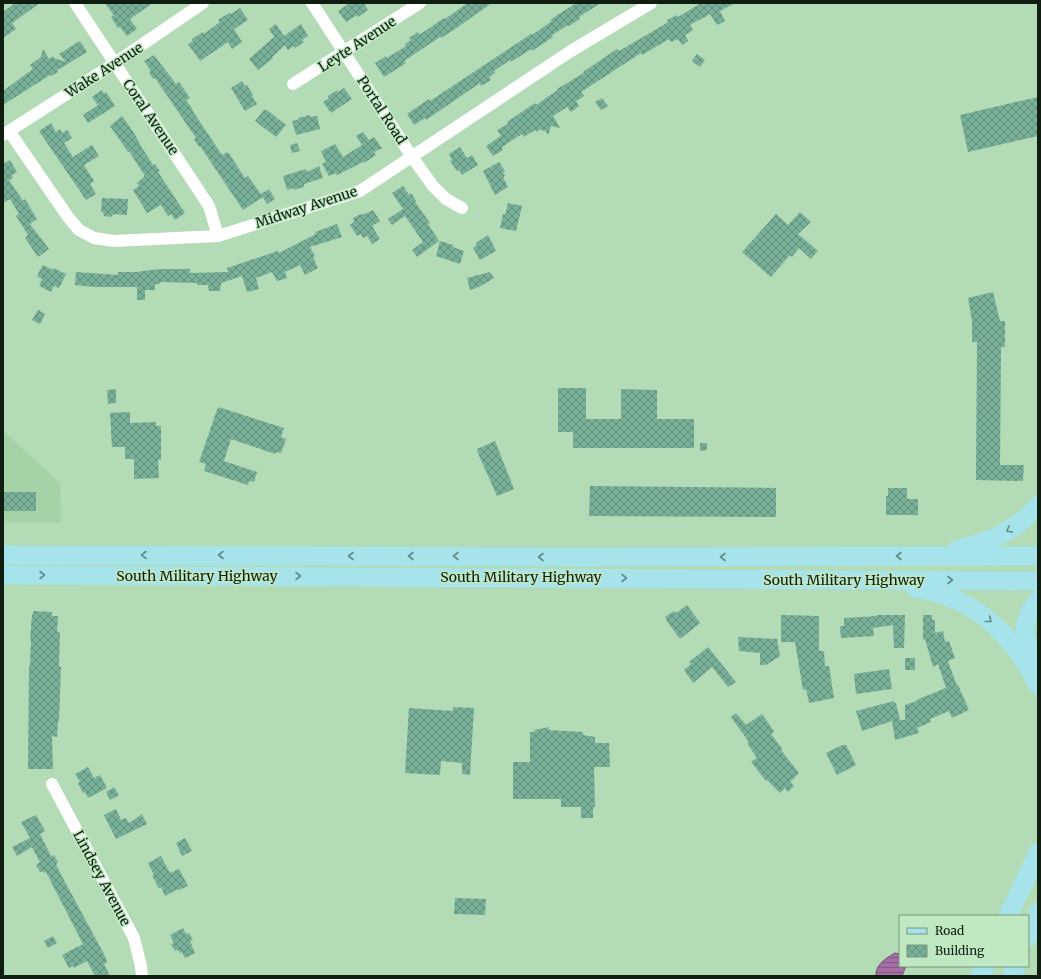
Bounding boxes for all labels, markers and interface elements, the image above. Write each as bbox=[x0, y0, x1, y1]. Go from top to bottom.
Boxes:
street label: Leyte Avenue bbox=[315, 12, 399, 76]
street label: Wake Avenue bbox=[61, 38, 146, 102]
street label: Portal Road bbox=[353, 72, 411, 148]
street label: Coral Avenue bbox=[119, 76, 183, 158]
street label: Midway Avenue bbox=[253, 182, 359, 232]
one-way arrow bbox=[1006, 526, 1013, 533]
one-way arrow bbox=[141, 551, 147, 559]
one-way arrow bbox=[218, 551, 224, 559]
one-way arrow bbox=[348, 552, 354, 560]
one-way arrow bbox=[408, 552, 414, 560]
one-way arrow bbox=[453, 552, 459, 560]
one-way arrow bbox=[896, 552, 902, 560]
one-way arrow bbox=[538, 553, 544, 561]
one-way arrow bbox=[720, 553, 726, 561]
street label: South Military Highway bbox=[116, 567, 278, 585]
street label: South Military Highway bbox=[440, 568, 602, 586]
one-way arrow bbox=[39, 571, 45, 579]
street label: South Military Highway bbox=[763, 571, 925, 589]
one-way arrow bbox=[295, 572, 301, 580]
one-way arrow bbox=[621, 574, 627, 582]
one-way arrow bbox=[947, 576, 953, 584]
one-way arrow bbox=[984, 615, 991, 622]
street label: Lindsey Avenue bbox=[69, 827, 135, 929]
legend bbox=[899, 915, 1029, 967]
text: Road bbox=[935, 923, 964, 938]
text: Building bbox=[935, 943, 985, 958]

